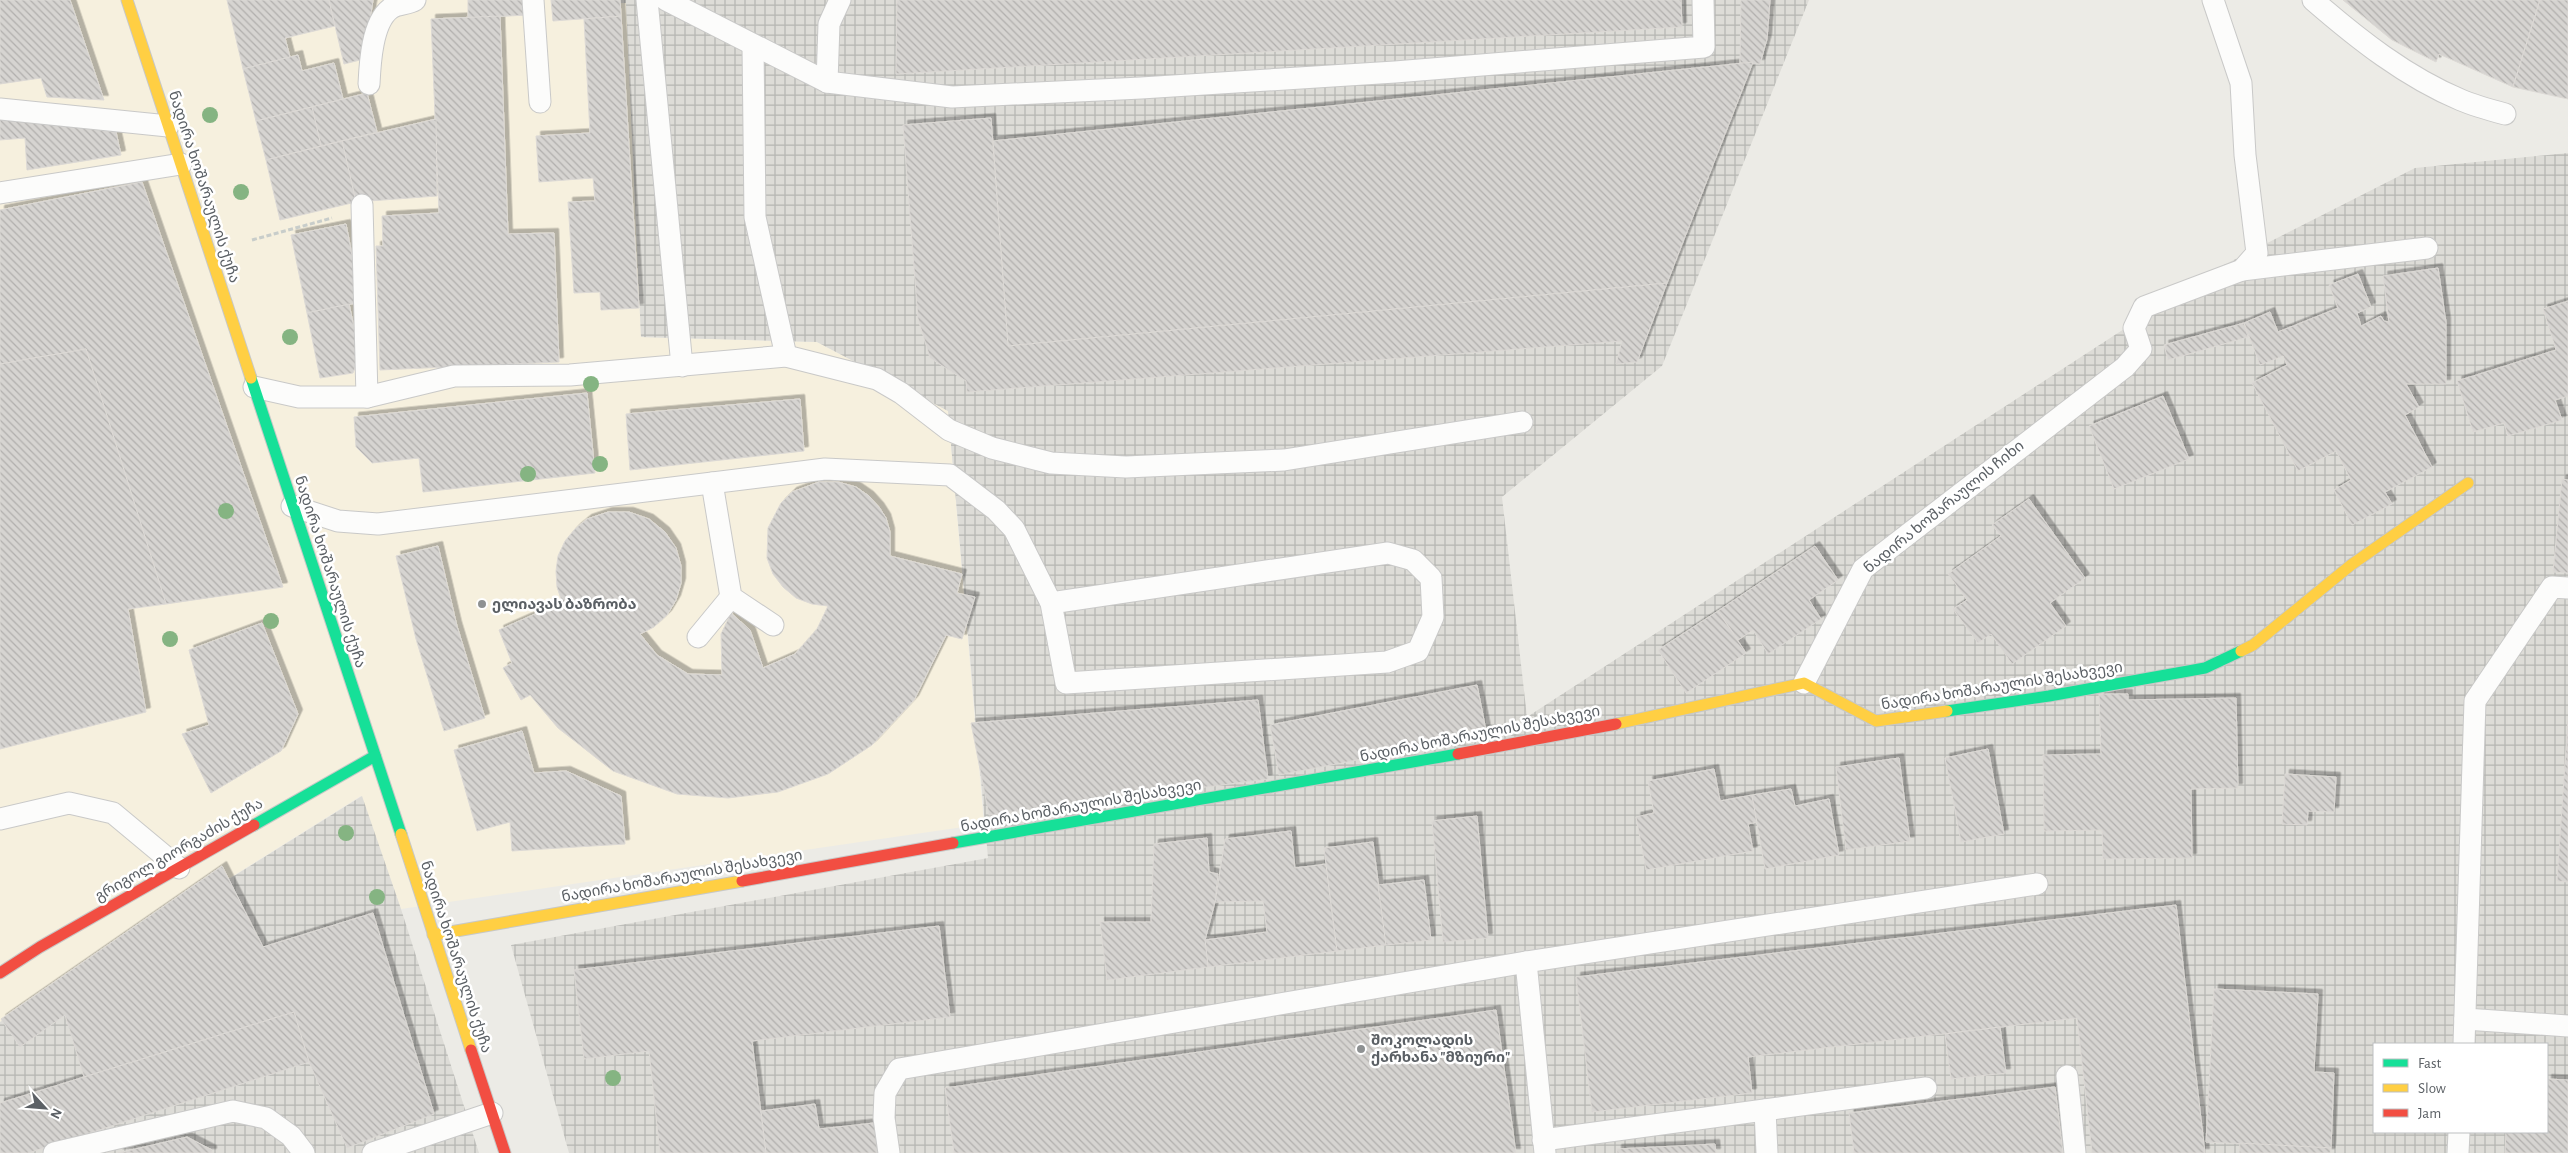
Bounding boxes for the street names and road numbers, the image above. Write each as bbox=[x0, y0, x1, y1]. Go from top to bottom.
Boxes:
street label: ნადირა ხოშარაულის ქუჩა bbox=[165, 89, 242, 285]
street label: ნადირა ხოშარაულის ჩიხი bbox=[1861, 438, 2027, 577]
street label: ნადირა ხოშარაულის ქუჩა bbox=[291, 474, 368, 670]
street label: ნადირა ხოშარაულის შესახვევი bbox=[1880, 659, 2124, 713]
street label: ნადირა ხოშარაულის შესახვევი bbox=[1359, 703, 1601, 766]
street label: ნადირა ხოშარაულის შესახვევი bbox=[959, 777, 1203, 836]
street label: გრიგოლ გიორგაძის ქუჩა bbox=[93, 796, 266, 905]
street label: ნადირა ხოშარაულის შესახვევი bbox=[560, 847, 804, 906]
street label: ნადირა ხოშარაულის ქუჩა bbox=[417, 859, 494, 1055]

